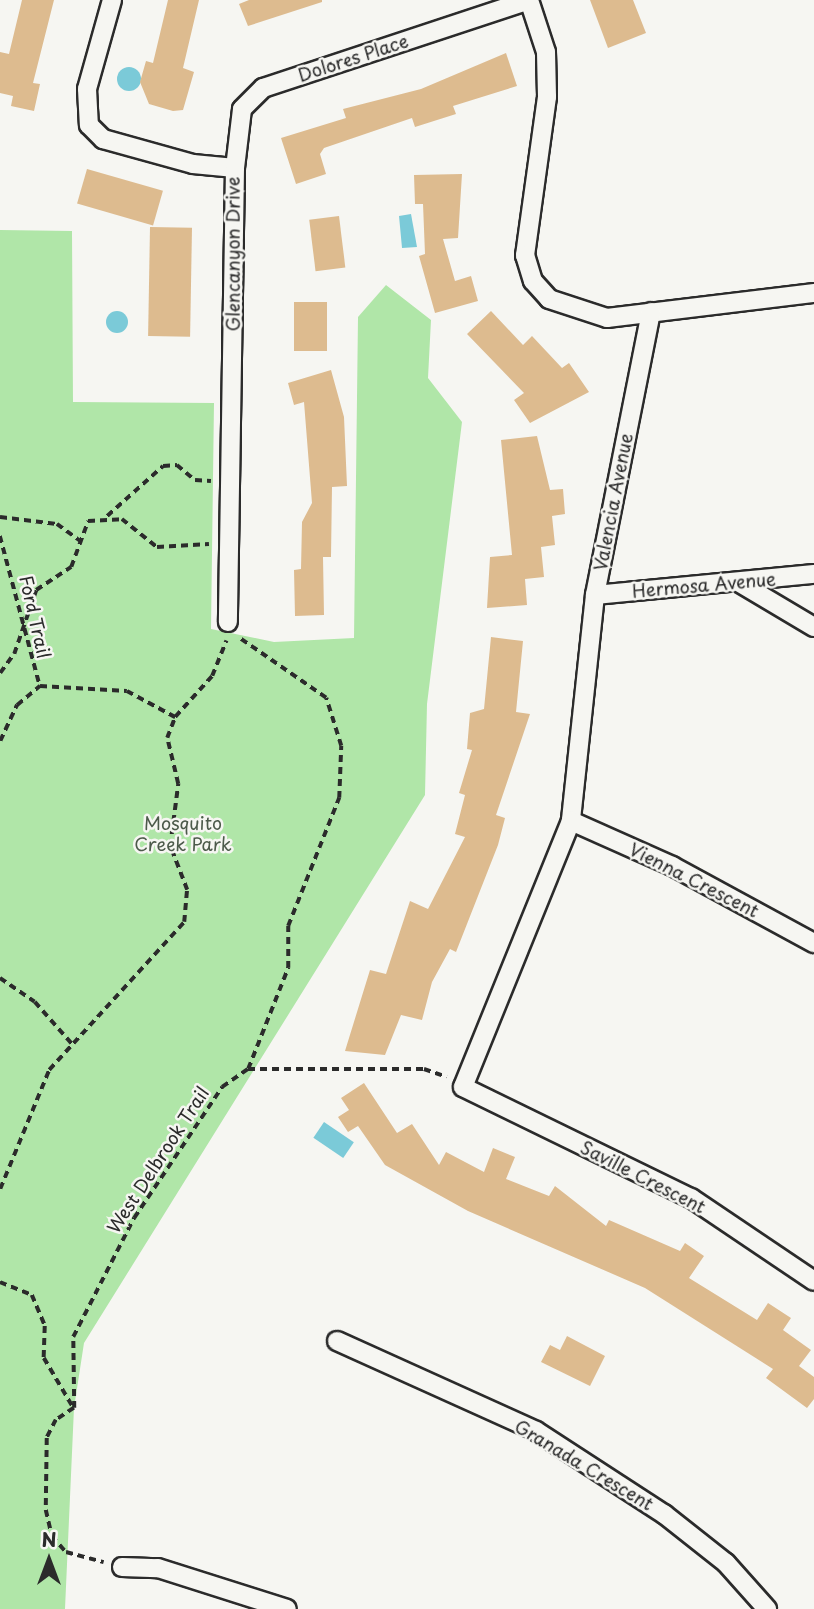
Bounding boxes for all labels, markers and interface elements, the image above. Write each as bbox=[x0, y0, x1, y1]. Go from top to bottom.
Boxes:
street label: Dolores Place bbox=[294, 30, 412, 86]
street label: Glencanyon Drive bbox=[222, 177, 244, 331]
street label: Valencia Avenue bbox=[589, 432, 637, 572]
street label: Hermosa Avenue bbox=[631, 568, 777, 602]
street label: Ford Trail bbox=[15, 573, 55, 661]
park label: Mosquito Creek Park bbox=[134, 813, 232, 856]
street label: Vienna Crescent bbox=[626, 838, 762, 922]
street label: West Delbrook Trail bbox=[102, 1082, 214, 1238]
street label: Saville Crescent bbox=[577, 1136, 709, 1218]
street label: Granada Crescent bbox=[511, 1415, 657, 1515]
north arrow bbox=[14, 1525, 84, 1595]
text: N bbox=[41, 1525, 57, 1553]

